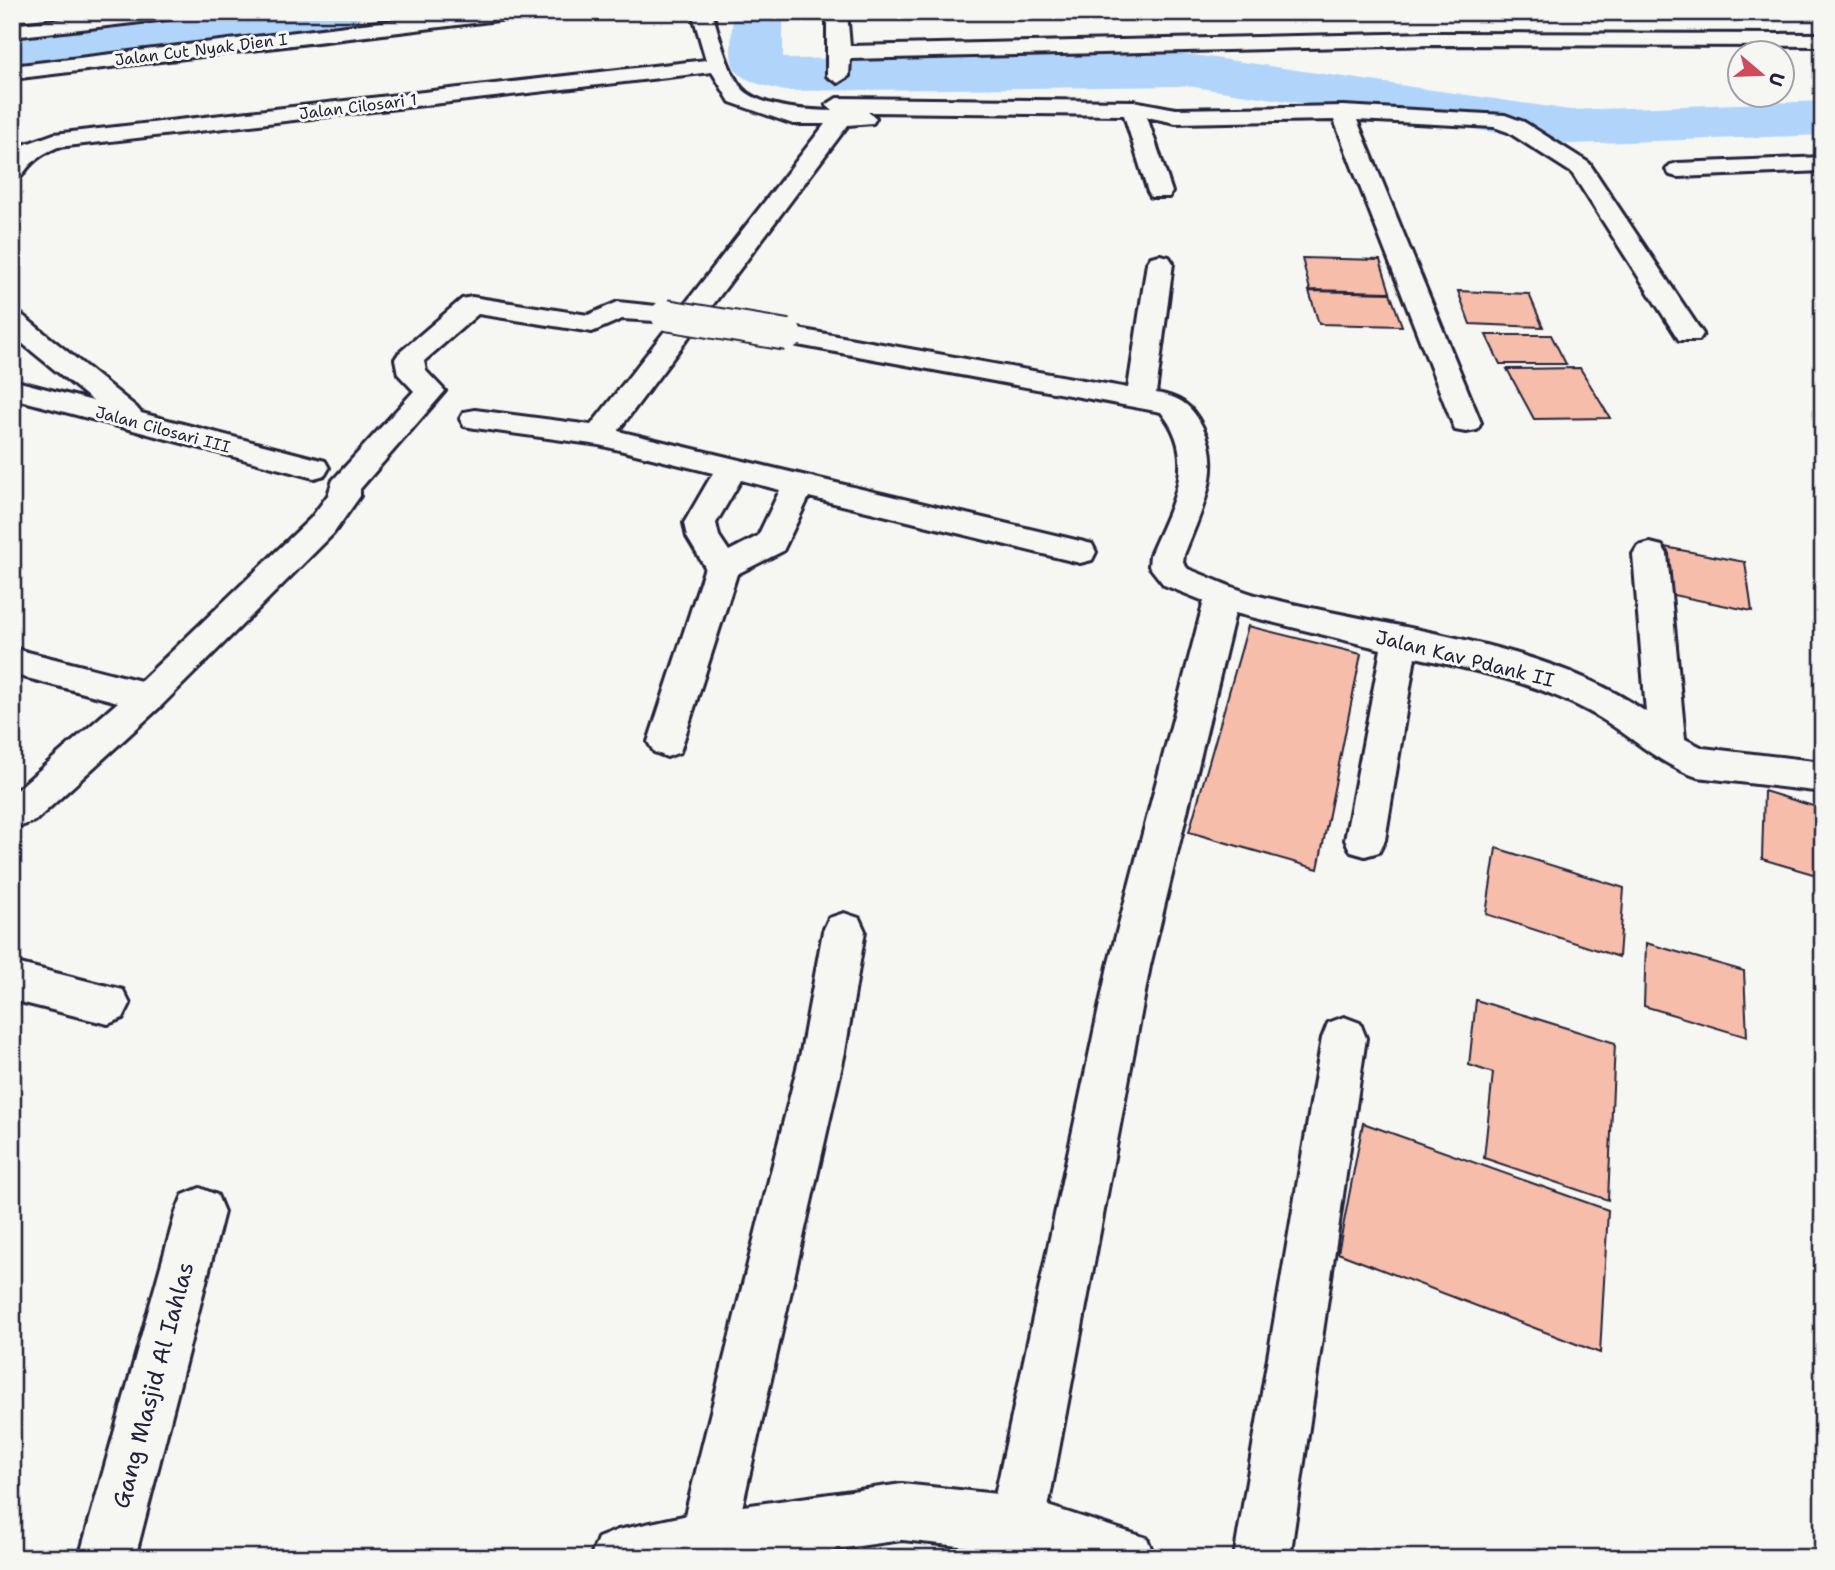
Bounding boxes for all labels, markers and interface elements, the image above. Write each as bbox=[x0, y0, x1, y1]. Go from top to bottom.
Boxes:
street label: Jalan Cut Nyak Dien I bbox=[113, 28, 289, 71]
north arrow bbox=[1727, 38, 1797, 108]
text: U bbox=[1763, 69, 1791, 90]
street label: Jalan Cilosari 1 bbox=[298, 89, 418, 124]
street label: Jalan Cilosari III bbox=[93, 401, 233, 458]
street label: Jalan Kav Pdank II bbox=[1373, 624, 1557, 693]
street label: Gang Masjid Al Iahlas bbox=[106, 1258, 200, 1512]

